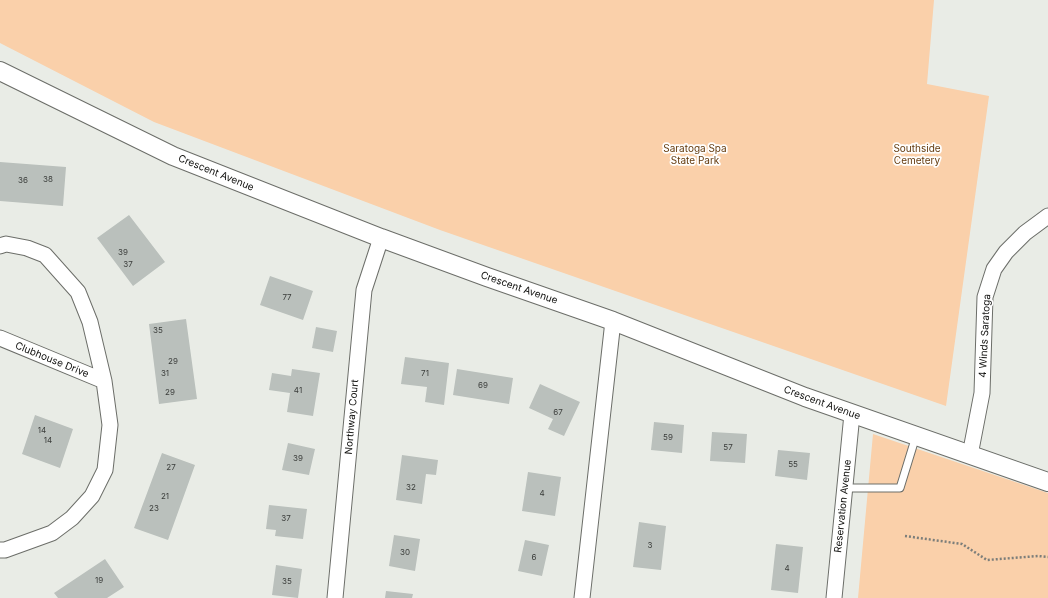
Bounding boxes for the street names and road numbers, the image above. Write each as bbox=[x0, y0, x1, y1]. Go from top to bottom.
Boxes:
street label: Crescent Avenue bbox=[176, 152, 256, 194]
street label: Crescent Avenue bbox=[479, 269, 559, 307]
street label: 4 Winds Saratoga bbox=[977, 294, 993, 378]
street label: Clubhouse Drive bbox=[13, 340, 91, 380]
street label: Northway Court bbox=[343, 379, 361, 455]
street label: Crescent Avenue bbox=[782, 384, 862, 422]
street label: Reservation Avenue bbox=[832, 459, 854, 553]

